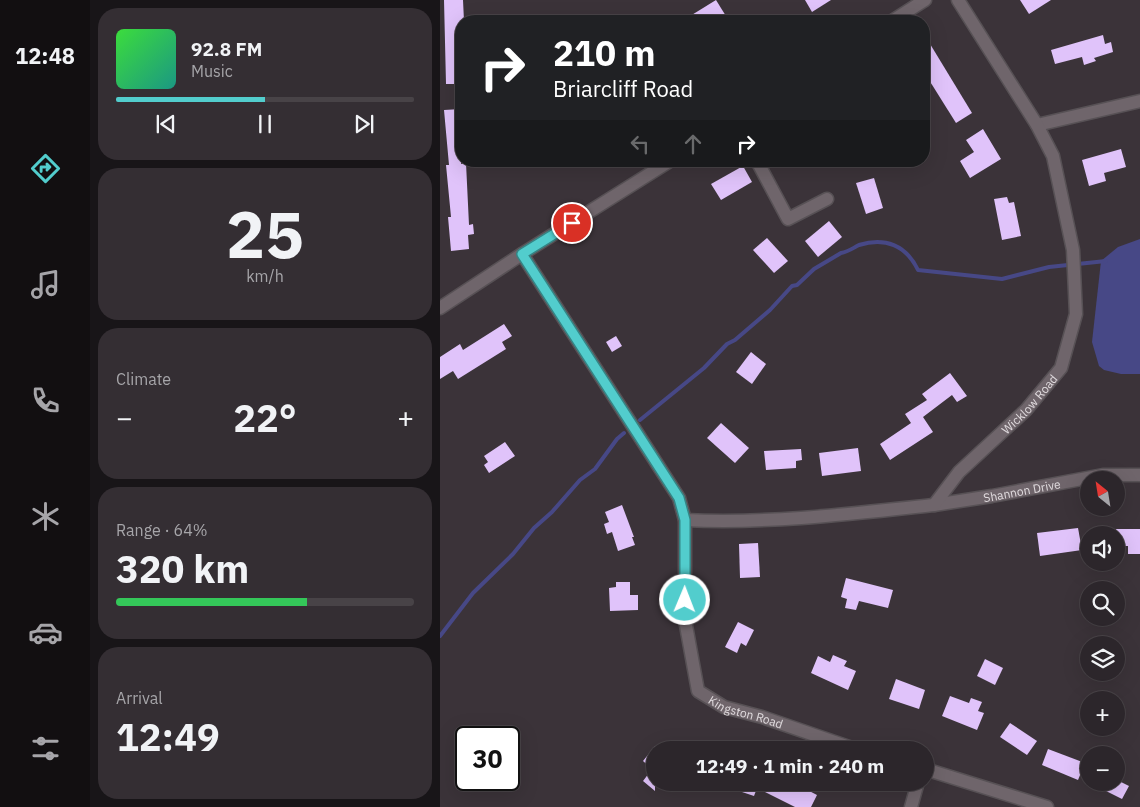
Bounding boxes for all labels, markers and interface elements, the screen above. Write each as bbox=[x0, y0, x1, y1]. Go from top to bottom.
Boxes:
text: 210 m bbox=[553, 30, 656, 76]
icon: right bbox=[470, 35, 535, 100]
text: 92.8 FM bbox=[191, 37, 262, 61]
text: 12:48 bbox=[15, 41, 75, 70]
text: Music bbox=[191, 61, 233, 81]
text: Briarcliff Road bbox=[553, 74, 693, 103]
icon: previous bbox=[152, 110, 180, 138]
icon: pause bbox=[251, 110, 279, 138]
icon: next bbox=[350, 110, 378, 138]
icon: left bbox=[626, 130, 654, 158]
icon: ahead bbox=[679, 130, 707, 158]
icon: right bbox=[732, 130, 760, 158]
icon: directions bbox=[28, 151, 63, 186]
text: 25 bbox=[226, 191, 304, 276]
pin bbox=[551, 202, 593, 244]
icon: arrive bbox=[558, 209, 586, 237]
text: km/h bbox=[246, 266, 284, 286]
icon: music bbox=[28, 267, 63, 302]
text: Climate bbox=[116, 369, 171, 389]
street label: Wicklow Road bbox=[998, 371, 1060, 437]
icon: phone bbox=[28, 383, 63, 418]
text: 22° bbox=[233, 393, 297, 442]
text: − bbox=[116, 399, 133, 436]
text: + bbox=[397, 399, 414, 436]
north arrow bbox=[1080, 471, 1125, 516]
map controls bbox=[1080, 471, 1125, 791]
street label: Shannon Drive bbox=[982, 476, 1062, 505]
icon: climate bbox=[28, 499, 63, 534]
text: Range · 64% bbox=[116, 520, 208, 540]
button: sound bbox=[1080, 526, 1125, 571]
text: 320 km bbox=[116, 544, 249, 593]
position arrow bbox=[658, 573, 710, 625]
button: search bbox=[1080, 581, 1125, 626]
icon: car bbox=[28, 615, 63, 650]
button: layers bbox=[1080, 636, 1125, 681]
text: Arrival bbox=[116, 688, 163, 708]
button: + bbox=[1080, 691, 1125, 736]
street label: Kingston Road bbox=[706, 692, 785, 731]
text: 12:49 bbox=[116, 712, 220, 761]
speed limit sign: 30 bbox=[455, 726, 520, 791]
icon: filters bbox=[28, 731, 63, 766]
button: − bbox=[1080, 746, 1125, 791]
text: 12:49 · 1 min · 240 m bbox=[696, 754, 884, 778]

